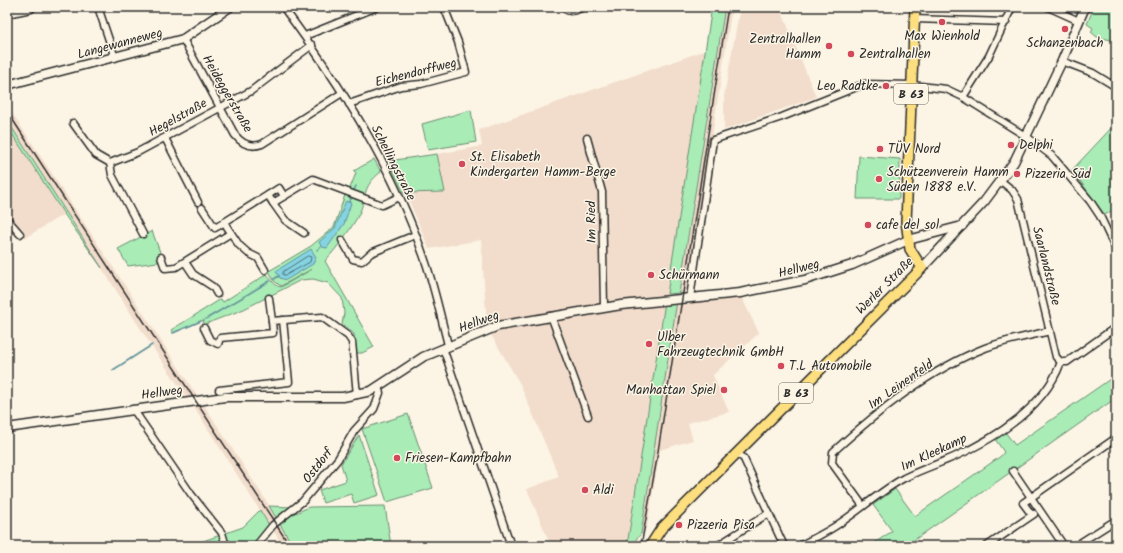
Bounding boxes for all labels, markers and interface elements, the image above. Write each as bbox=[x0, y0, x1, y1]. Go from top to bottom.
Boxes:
marker: Max Wienhold bbox=[937, 17, 947, 27]
street label: Langewanneweg bbox=[75, 23, 165, 65]
marker: Schanzenbach bbox=[1060, 24, 1070, 34]
place label: Max Wienhold bbox=[904, 26, 980, 47]
place label: Zentralhallen Hamm bbox=[749, 29, 821, 65]
place label: Schanzenbach bbox=[1027, 33, 1103, 54]
marker: Zentralhallen Hamm bbox=[824, 41, 834, 51]
place label: Zentralhallen bbox=[859, 44, 931, 65]
marker: Zentralhallen bbox=[846, 49, 856, 59]
street label: Heideggerstraße bbox=[196, 51, 258, 137]
street label: Eichendorffweg bbox=[373, 53, 459, 93]
place label: Leo Radtke bbox=[817, 76, 878, 97]
marker: Leo Radtke bbox=[881, 81, 891, 91]
road number: B 63 bbox=[894, 84, 928, 104]
street label: Hegelstraße bbox=[145, 93, 211, 143]
street label: Schellingstraße bbox=[365, 121, 421, 205]
place label: Delphi bbox=[1019, 135, 1054, 156]
place label: TÜV Nord bbox=[888, 139, 941, 160]
marker: Delphi bbox=[1006, 140, 1016, 150]
marker: TÜV Nord bbox=[875, 144, 885, 154]
place label: St. Elisabeth Kindergarten Hamm-Berge bbox=[470, 147, 616, 183]
marker: St. Elisabeth Kindergarten Hamm-Berge bbox=[457, 159, 467, 169]
place label: Schützenverein Hamm Süden 1888 e.V. bbox=[887, 162, 1009, 198]
place label: Pizzeria Süd bbox=[1025, 164, 1091, 185]
marker: Pizzeria Süd bbox=[1012, 169, 1022, 179]
marker: Schützenverein Hamm Süden 1888 e.V. bbox=[874, 174, 884, 184]
street label: Im Ried bbox=[581, 200, 603, 243]
place label: cafe del sol bbox=[876, 215, 939, 236]
marker: cafe del sol bbox=[863, 220, 873, 230]
street label: Saarlandstraße bbox=[1026, 224, 1066, 308]
street label: Werler Straße bbox=[851, 252, 919, 320]
street label: Hellweg bbox=[776, 254, 822, 284]
place label: Schürmann bbox=[659, 265, 720, 286]
marker: Schürmann bbox=[646, 270, 656, 280]
street label: Hellweg bbox=[456, 305, 502, 339]
place label: Ulber Fahrzeugtechnik GmbH bbox=[657, 327, 784, 363]
marker: Ulber Fahrzeugtechnik GmbH bbox=[644, 339, 654, 349]
street label: Im Leinenfeld bbox=[864, 354, 938, 415]
place label: T.L Automobile bbox=[789, 356, 872, 377]
marker: T.L Automobile bbox=[776, 361, 786, 371]
street label: Hellweg bbox=[140, 380, 184, 406]
place label: Manhattan Spiel bbox=[626, 380, 716, 401]
road number: B 63 bbox=[779, 383, 813, 403]
marker: Manhattan Spiel bbox=[719, 385, 729, 395]
street label: Im Kleekamp bbox=[897, 428, 971, 478]
street label: Ostdorf bbox=[297, 443, 339, 488]
place label: Friesen-Kampfbahn bbox=[405, 448, 511, 469]
marker: Friesen-Kampfbahn bbox=[392, 453, 402, 463]
place label: Aldi bbox=[593, 480, 615, 501]
marker: Aldi bbox=[580, 485, 590, 495]
place label: Pizzeria Pisa bbox=[687, 515, 755, 536]
marker: Pizzeria Pisa bbox=[674, 520, 684, 530]

